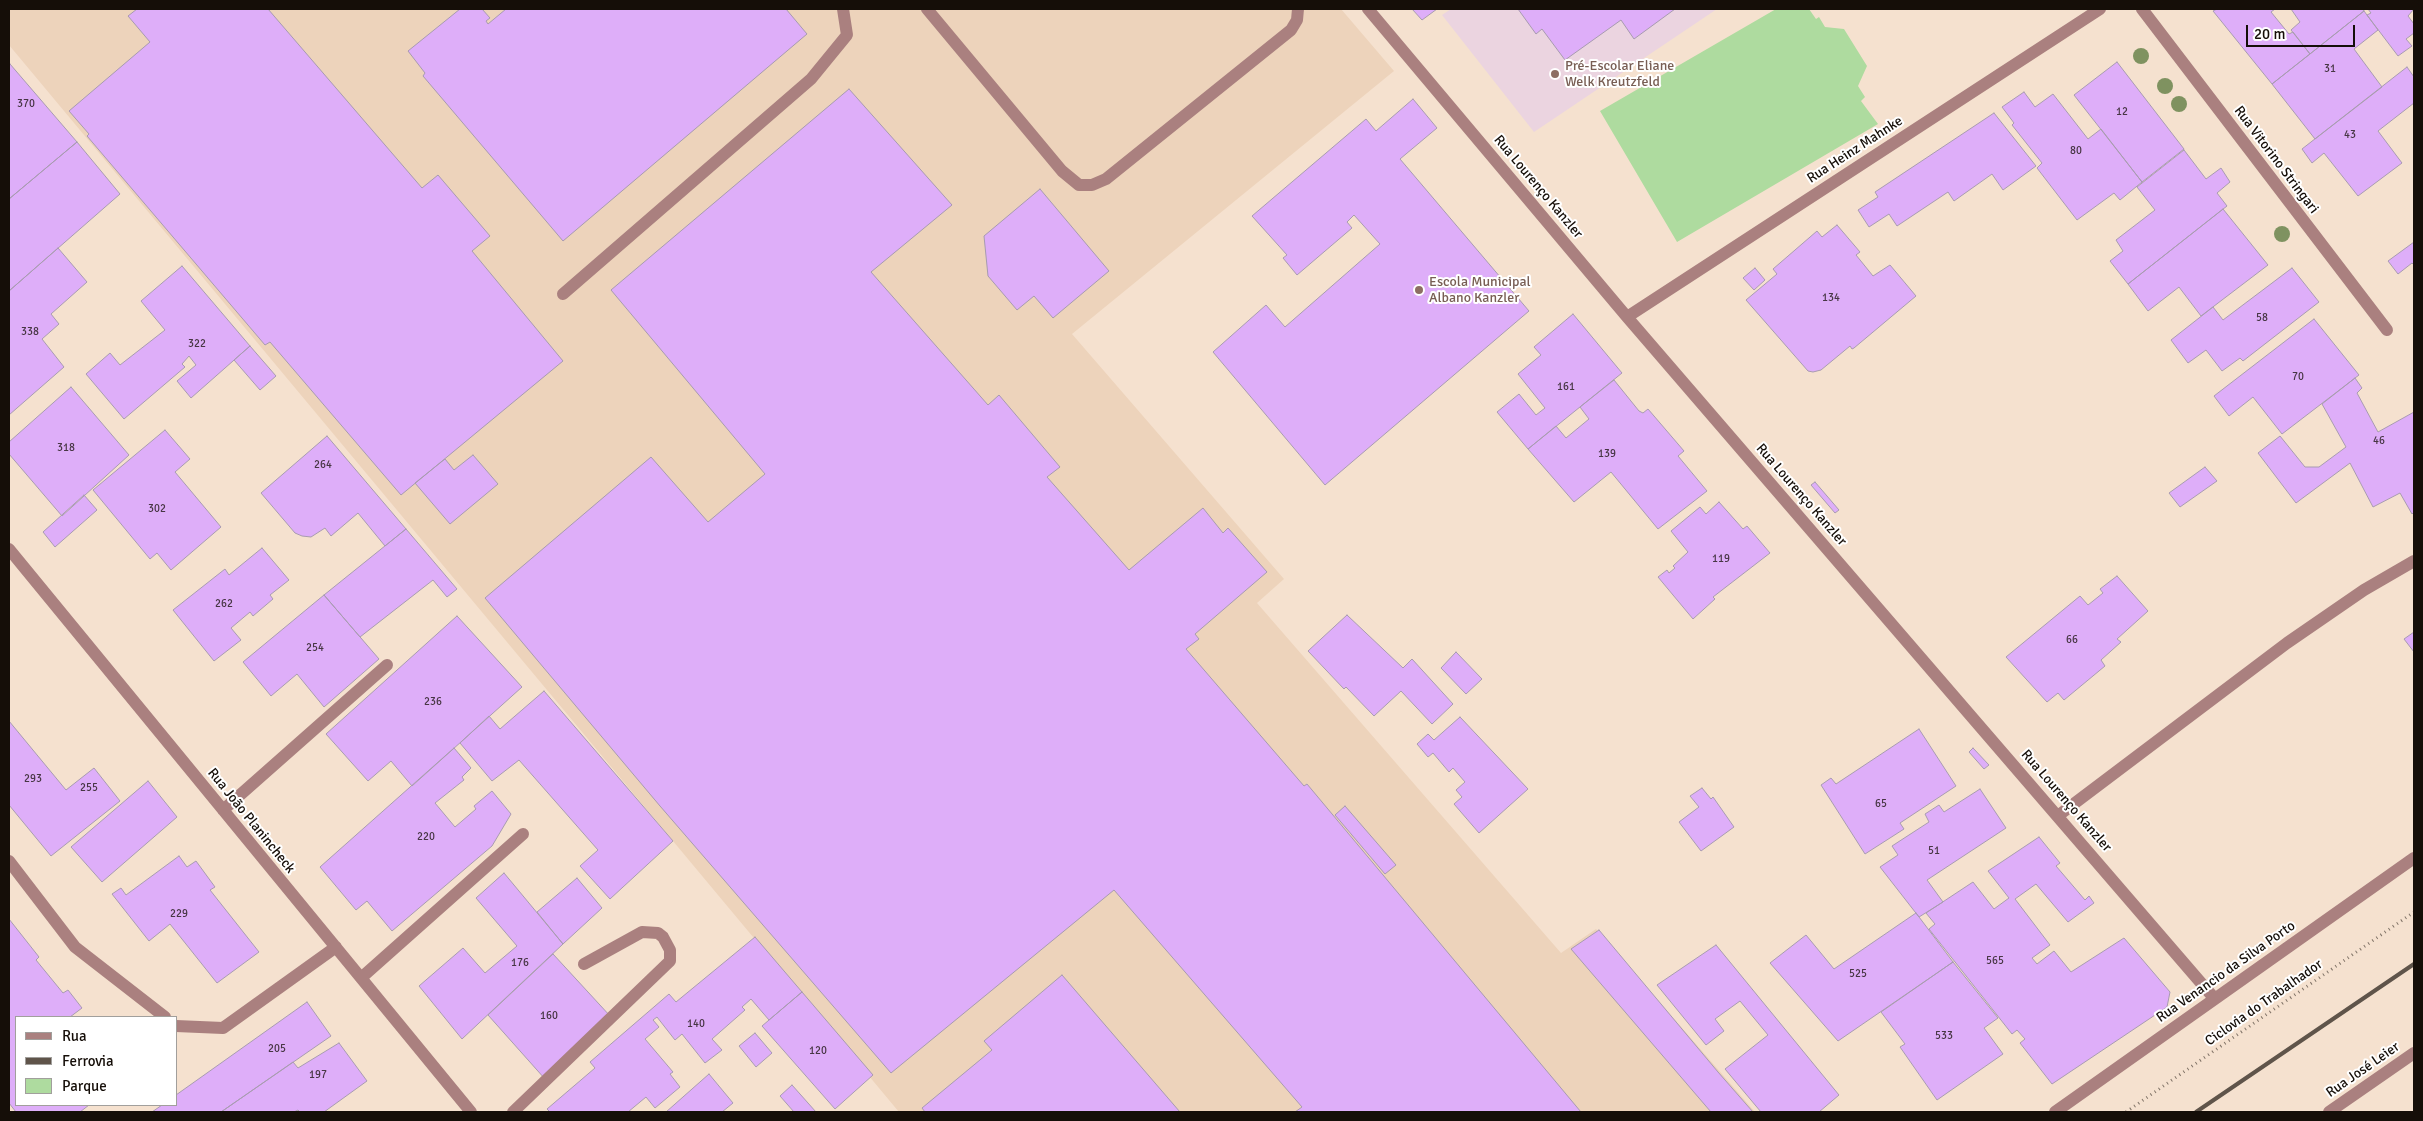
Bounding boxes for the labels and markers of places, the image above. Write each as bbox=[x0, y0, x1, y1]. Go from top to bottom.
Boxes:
place label: Pré-Escolar Eliane Welk Kreutzfeld bbox=[1565, 58, 1674, 90]
marker: Pré-Escolar Eliane Welk Kreutzfeld bbox=[1549, 68, 1561, 80]
place label: Escola Municipal Albano Kanzler bbox=[1429, 274, 1531, 306]
marker: Escola Municipal Albano Kanzler bbox=[1413, 284, 1425, 296]

